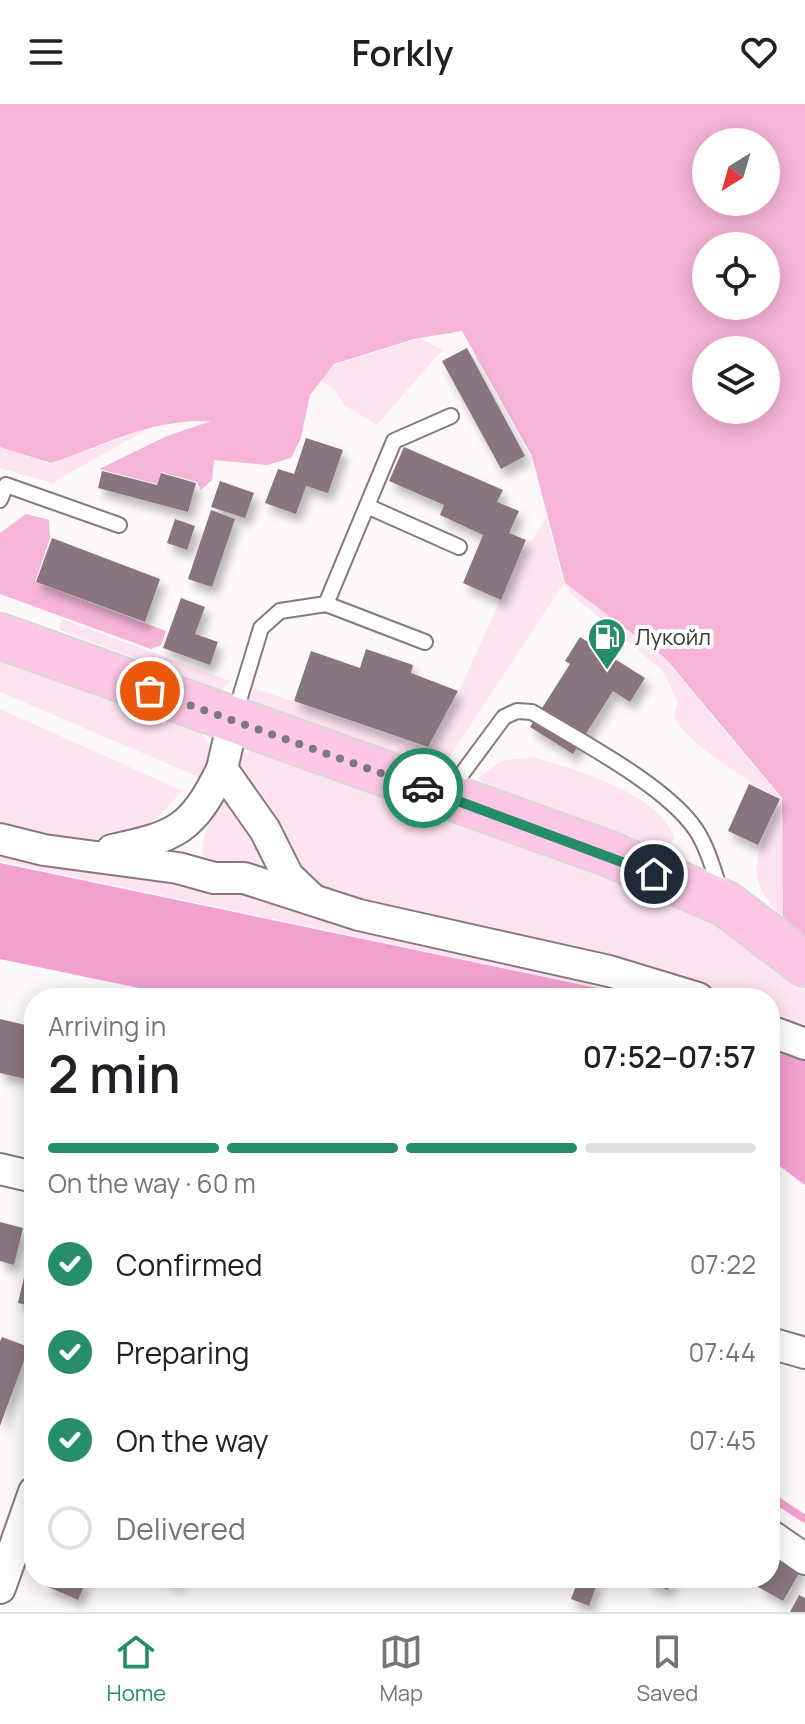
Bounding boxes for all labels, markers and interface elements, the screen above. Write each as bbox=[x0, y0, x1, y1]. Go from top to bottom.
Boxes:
text: Forkly bbox=[351, 28, 454, 77]
icon: menu bbox=[24, 30, 68, 74]
icon: heart bbox=[737, 30, 781, 74]
north arrow bbox=[692, 128, 780, 216]
map controls bbox=[692, 128, 780, 424]
button: locate bbox=[692, 232, 780, 320]
button: layers bbox=[692, 336, 780, 424]
fuel station icon: Лукойл bbox=[586, 616, 628, 671]
place label: Лукойл bbox=[635, 622, 711, 652]
pin bbox=[116, 657, 184, 725]
icon: bag bbox=[128, 669, 172, 713]
courier bbox=[383, 748, 463, 828]
icon: car bbox=[401, 766, 445, 810]
pin bbox=[620, 840, 688, 908]
icon: home bbox=[632, 852, 676, 896]
text: Arriving in bbox=[48, 1008, 166, 1044]
text: 07:52–07:57 bbox=[583, 1036, 756, 1077]
text: 2 min bbox=[48, 1038, 181, 1109]
text: On the way · 60 m bbox=[48, 1165, 256, 1201]
icon: check bbox=[48, 1242, 92, 1286]
text: Confirmed bbox=[116, 1244, 263, 1285]
text: 07:22 bbox=[690, 1246, 756, 1282]
icon: check bbox=[48, 1330, 92, 1374]
text: Preparing bbox=[116, 1332, 250, 1373]
text: 07:44 bbox=[688, 1334, 756, 1370]
icon: check bbox=[48, 1418, 92, 1462]
text: On the way bbox=[116, 1420, 269, 1461]
text: 07:45 bbox=[689, 1422, 756, 1458]
text: Delivered bbox=[116, 1508, 246, 1549]
tab: Home bbox=[107, 1630, 166, 1708]
tab: Map bbox=[379, 1630, 423, 1708]
tab: Saved bbox=[636, 1630, 698, 1708]

